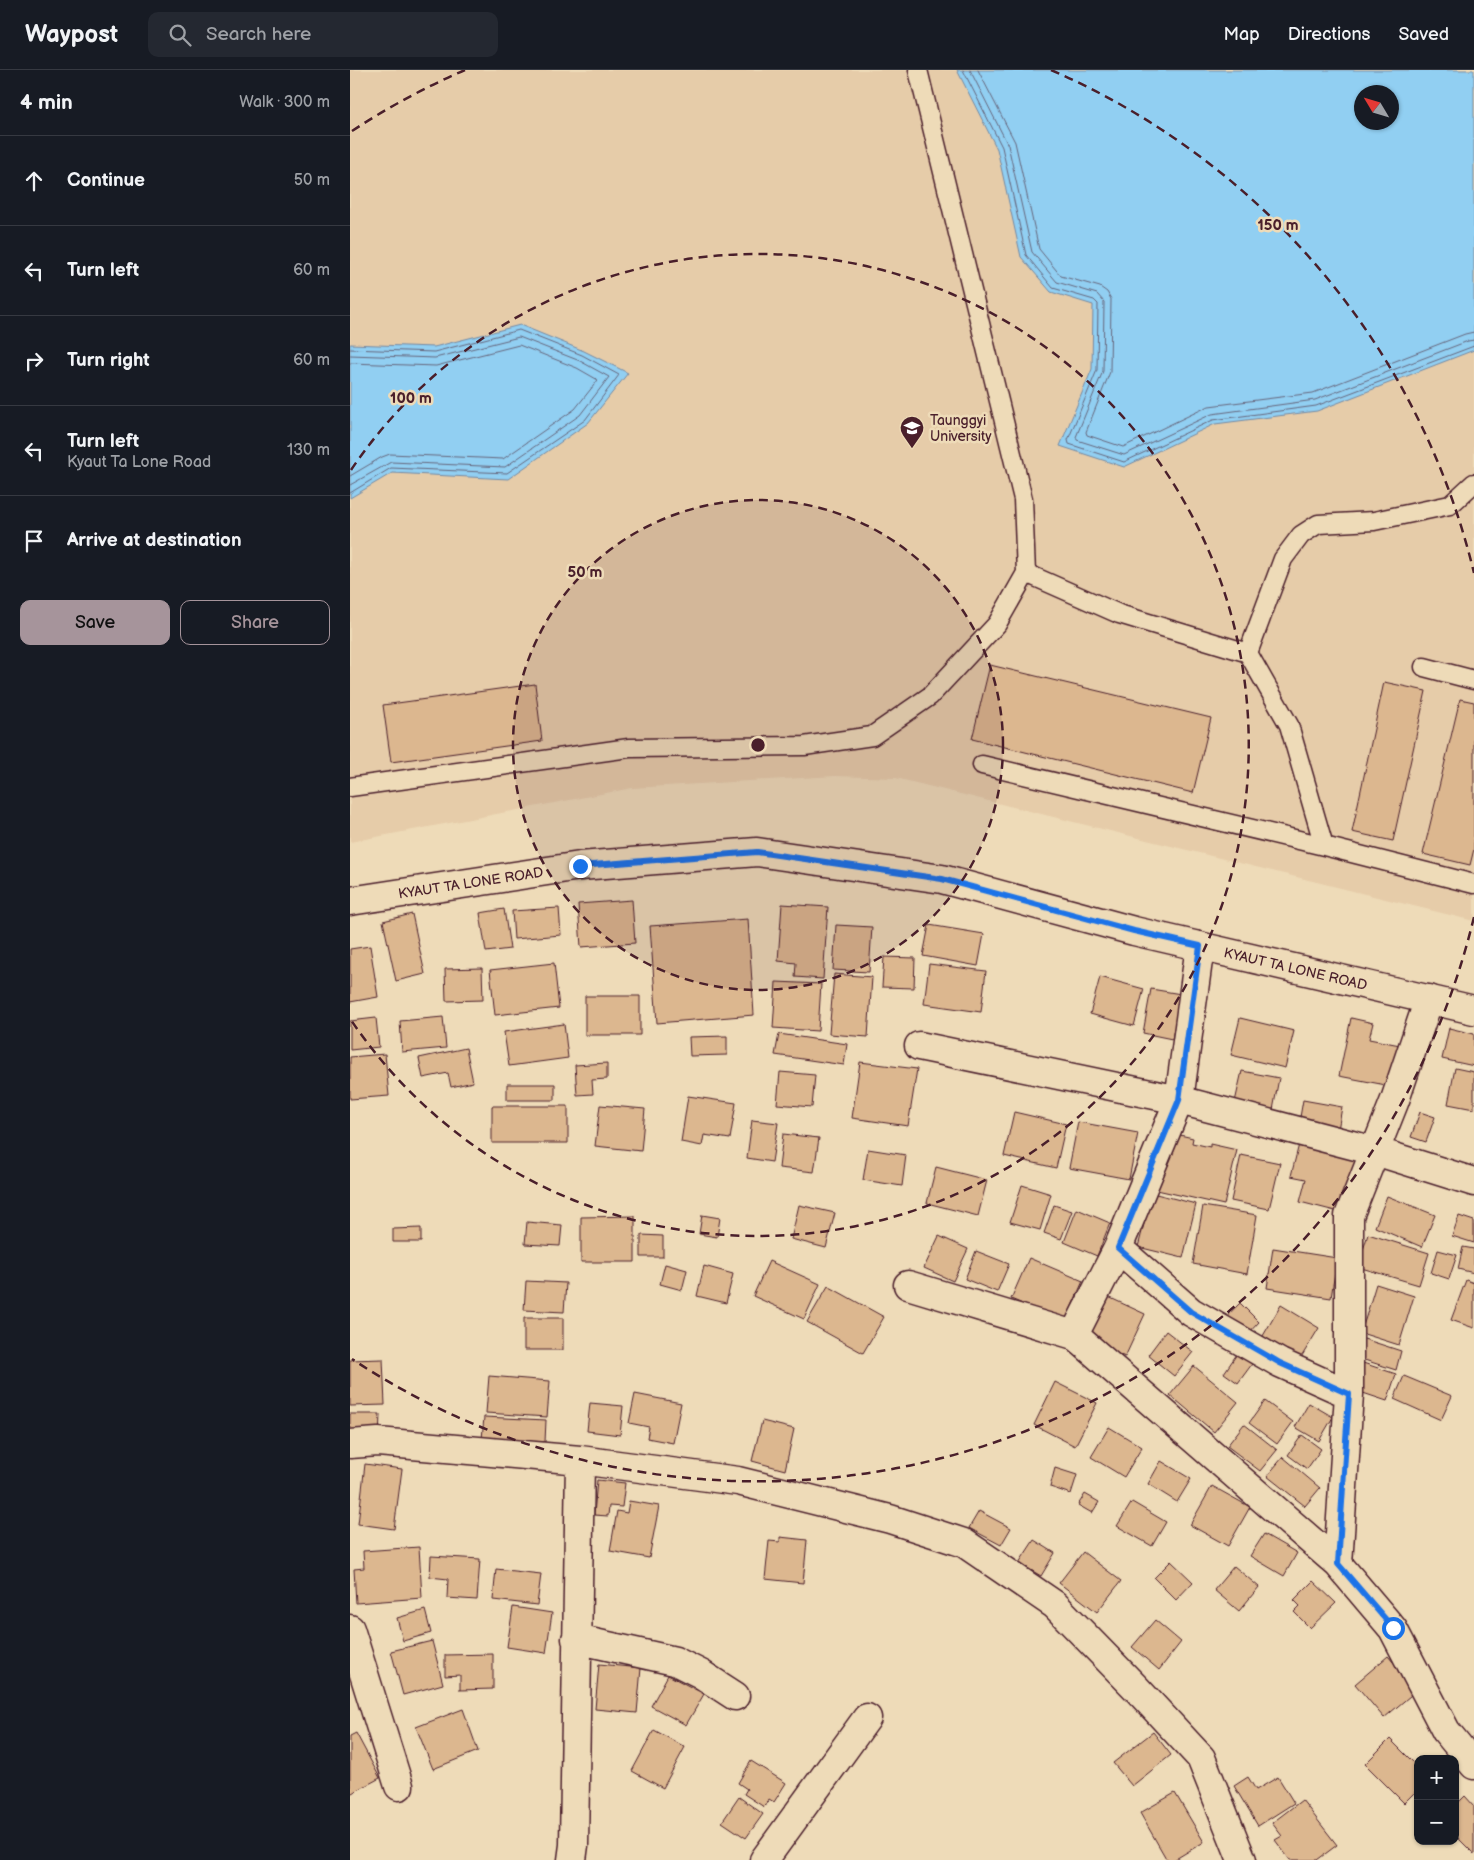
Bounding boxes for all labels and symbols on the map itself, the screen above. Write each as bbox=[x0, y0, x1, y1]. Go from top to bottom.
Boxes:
north arrow bbox=[1354, 85, 1399, 130]
text: 150 m bbox=[1257, 216, 1299, 235]
text: 100 m bbox=[390, 389, 432, 408]
place label: Taunggyi University bbox=[930, 412, 992, 445]
school or university icon: Taunggyi University bbox=[899, 415, 925, 449]
text: 50 m bbox=[568, 563, 603, 582]
centre of rings bbox=[749, 736, 767, 754]
route end bbox=[569, 855, 592, 878]
street label: KYAUT TA LONE ROAD bbox=[397, 864, 544, 903]
street label: KYAUT TA LONE ROAD bbox=[1222, 944, 1369, 994]
route start bbox=[1382, 1617, 1405, 1640]

